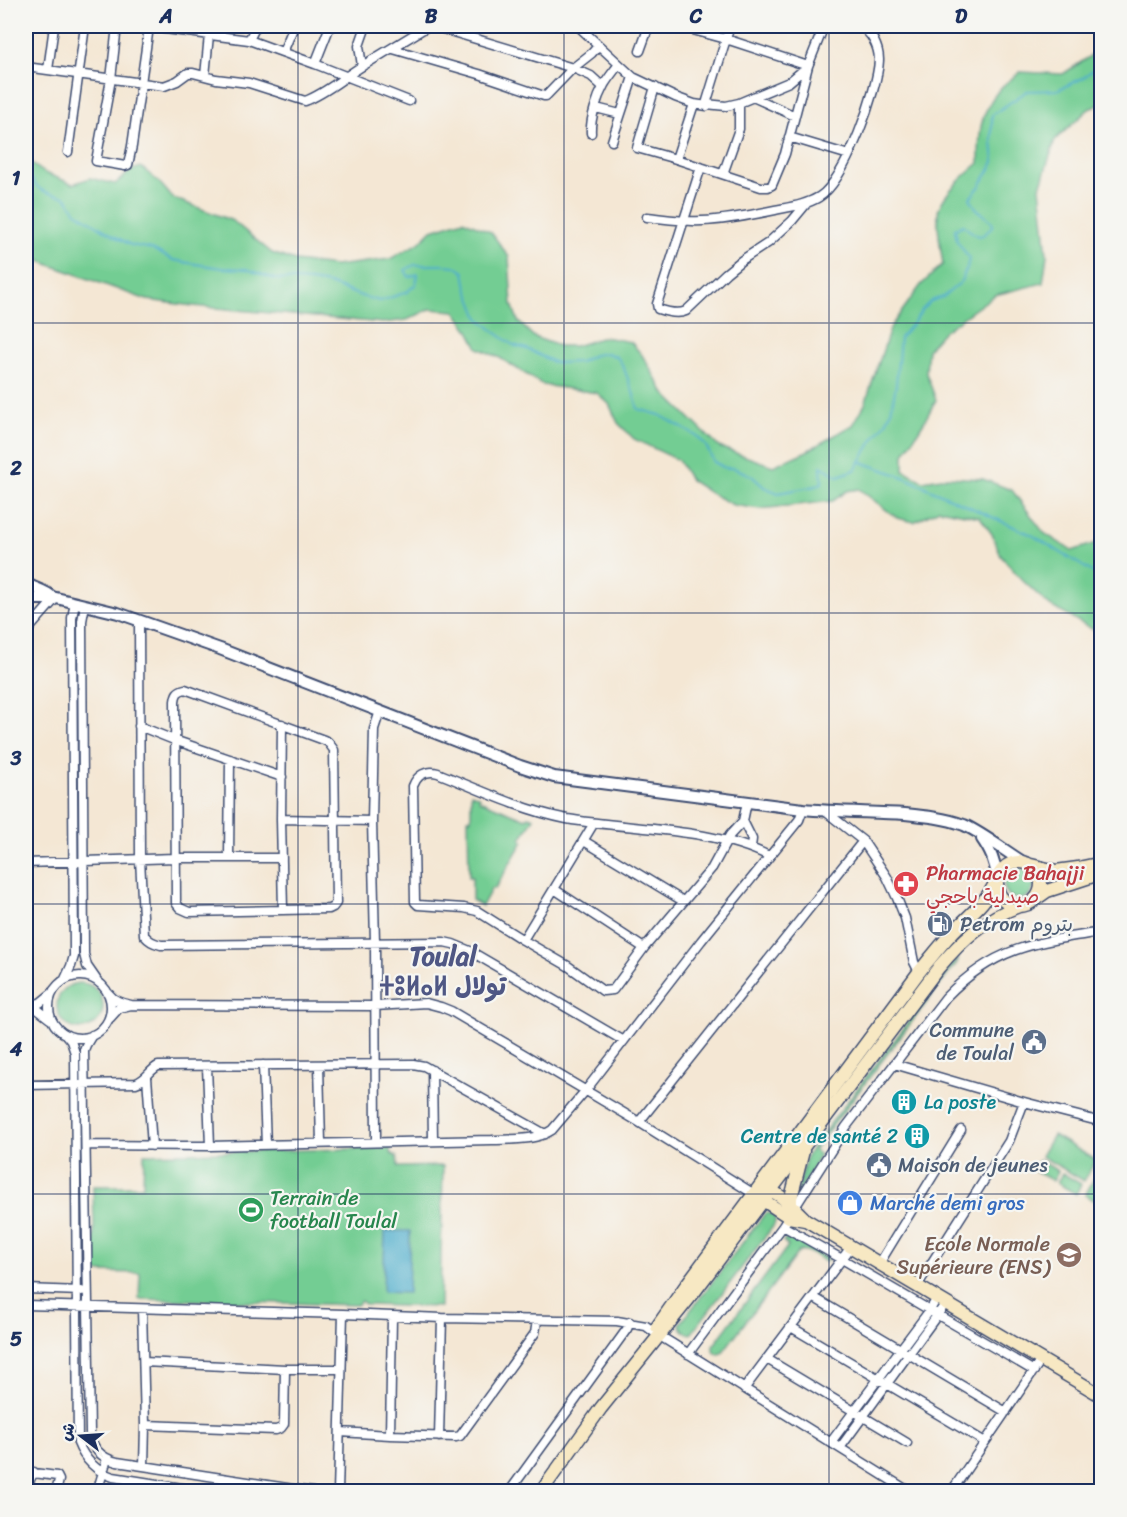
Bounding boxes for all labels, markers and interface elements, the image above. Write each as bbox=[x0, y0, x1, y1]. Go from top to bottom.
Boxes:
text: A bbox=[158, 0, 173, 34]
text: B bbox=[425, 0, 438, 34]
text: C bbox=[689, 0, 703, 34]
text: D bbox=[955, 0, 968, 34]
text: 1 bbox=[12, 161, 21, 196]
text: 2 bbox=[9, 451, 22, 486]
text: 3 bbox=[10, 741, 22, 776]
place label: Pharmacie Bahajji صيدلية باحجي bbox=[926, 856, 1086, 914]
pharmacy icon: Pharmacie Bahajji صيدلية باحجي bbox=[891, 869, 921, 899]
place label: Petrom بتروم bbox=[960, 907, 1073, 942]
fuel station icon: Petrom بتروم bbox=[925, 909, 955, 939]
district label: Toulal ⵜⵓⵍⴰⵍ تولال bbox=[380, 933, 508, 1009]
place label: Commune de Toulal bbox=[929, 1013, 1014, 1071]
public building icon: Commune de Toulal bbox=[1019, 1027, 1049, 1057]
text: 4 bbox=[9, 1032, 23, 1067]
place label: La poste bbox=[924, 1085, 996, 1120]
building icon: La poste bbox=[889, 1087, 919, 1117]
place label: Centre de santé 2 bbox=[741, 1119, 898, 1154]
building icon: Centre de santé 2 bbox=[902, 1121, 932, 1151]
place label: Maison de jeunes bbox=[898, 1148, 1049, 1183]
public building icon: Maison de jeunes bbox=[864, 1150, 894, 1180]
place label: Terrain de football Toulal bbox=[270, 1181, 398, 1239]
place label: Marché demi gros bbox=[870, 1186, 1026, 1221]
shop icon: Marché demi gros bbox=[835, 1188, 865, 1218]
sports icon: Terrain de football Toulal bbox=[236, 1195, 266, 1225]
place label: Ecole Normale Supérieure (ENS) bbox=[896, 1227, 1051, 1285]
school or university icon: Ecole Normale Supérieure (ENS) bbox=[1054, 1240, 1084, 1270]
text: 5 bbox=[10, 1322, 22, 1357]
north arrow bbox=[51, 1406, 111, 1466]
text: ش bbox=[51, 1419, 84, 1444]

